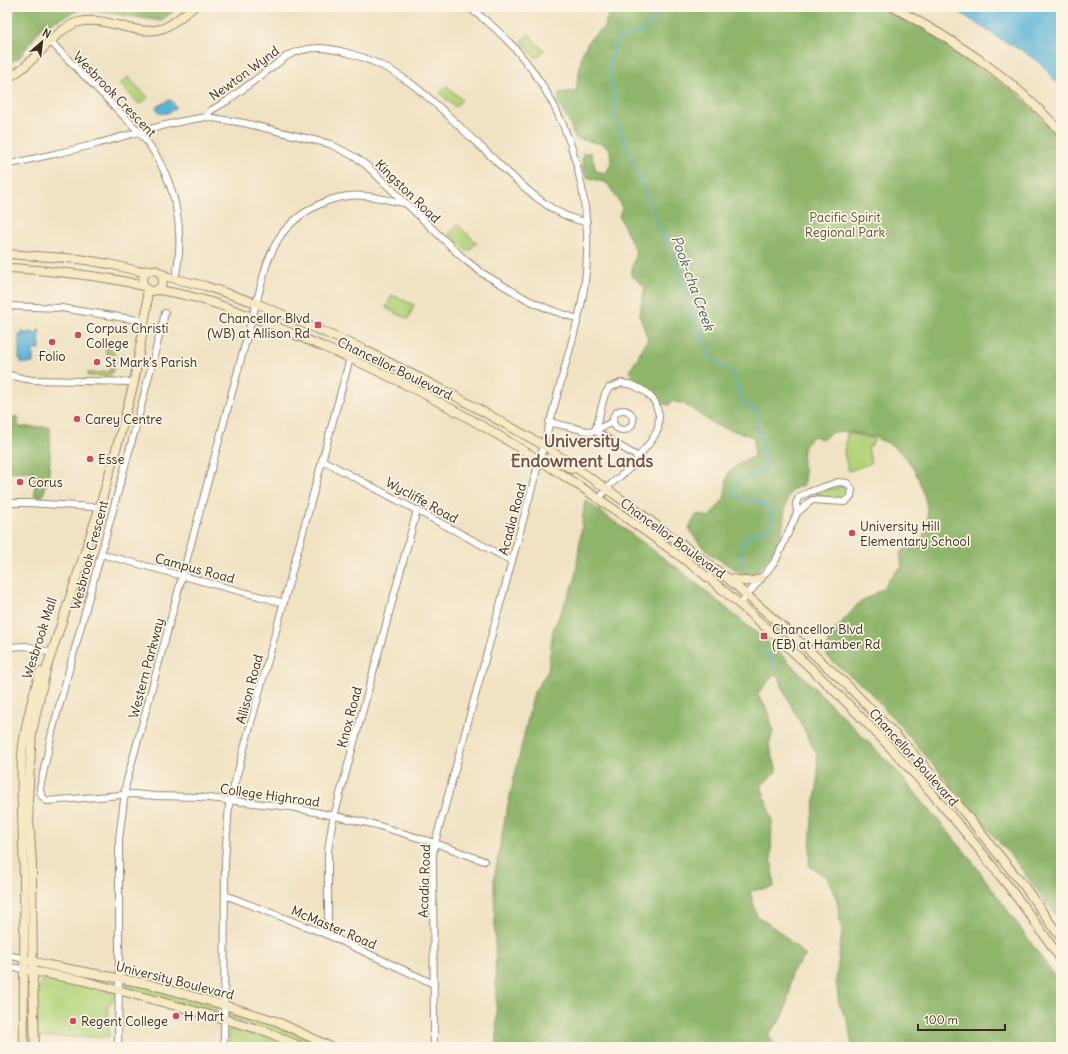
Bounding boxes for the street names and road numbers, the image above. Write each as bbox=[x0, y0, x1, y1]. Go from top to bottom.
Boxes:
street label: Newton Wynd bbox=[206, 42, 283, 105]
street label: Wesbrook Crescent bbox=[69, 48, 160, 141]
street label: Kingston Road bbox=[371, 156, 444, 227]
street label: Chancellor Boulevard bbox=[335, 333, 455, 404]
street label: Wycliffe Road bbox=[383, 474, 461, 527]
street label: Acadia Road bbox=[495, 481, 530, 557]
street label: Chancellor Boulevard bbox=[617, 495, 729, 582]
street label: Wesbrook Crescent bbox=[67, 498, 112, 612]
street label: Campus Road bbox=[153, 550, 237, 587]
street label: Wesbrook Mall bbox=[18, 595, 61, 681]
street label: Western Parkway bbox=[125, 616, 168, 720]
street label: Allison Road bbox=[232, 652, 267, 726]
street label: Knox Road bbox=[333, 684, 366, 750]
street label: Chancellor Boulevard bbox=[865, 705, 962, 810]
street label: College Highroad bbox=[219, 780, 321, 811]
street label: Acadia Road bbox=[415, 843, 434, 918]
street label: McMaster Road bbox=[289, 902, 379, 953]
street label: University Boulevard bbox=[114, 958, 236, 1003]

